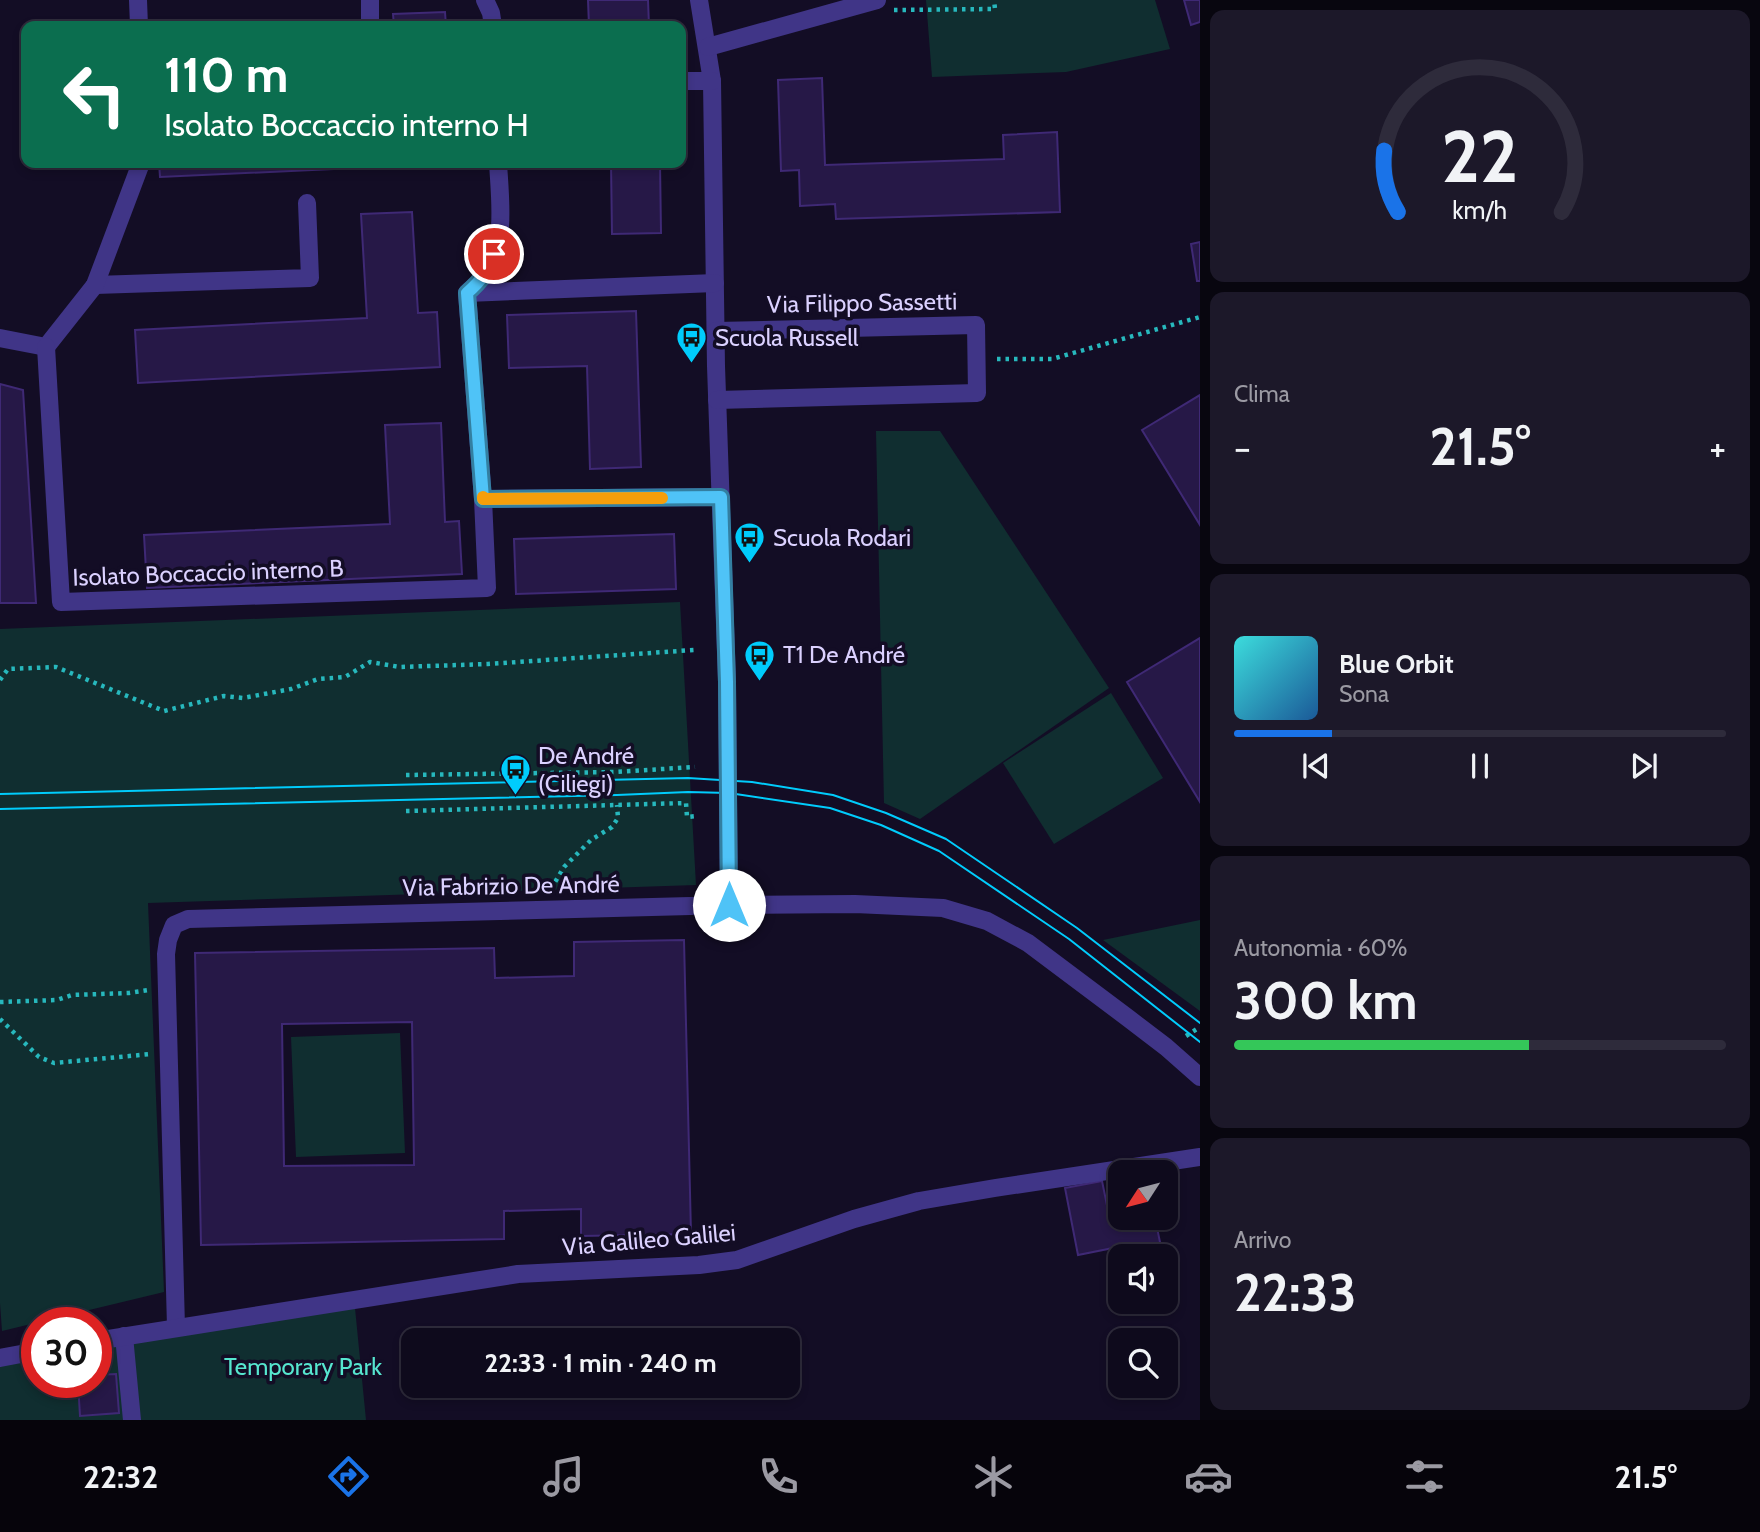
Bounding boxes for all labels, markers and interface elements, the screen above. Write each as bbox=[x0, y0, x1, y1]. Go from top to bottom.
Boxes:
text: 110 m bbox=[164, 45, 288, 104]
icon: left bbox=[49, 49, 140, 140]
text: Isolato Boccaccio interno H bbox=[164, 105, 529, 144]
text: 22 bbox=[1441, 112, 1519, 200]
text: km/h bbox=[1453, 195, 1507, 225]
pin bbox=[464, 224, 524, 284]
icon: arrive bbox=[475, 235, 513, 273]
street label: Via Filippo Sassetti bbox=[767, 286, 957, 319]
bus stop icon: Scuola Russell bbox=[675, 321, 709, 365]
place label: Scuola Russell bbox=[715, 323, 859, 352]
text: Clima bbox=[1234, 380, 1290, 408]
text: 21.5° bbox=[1429, 415, 1531, 478]
text: − bbox=[1234, 424, 1251, 471]
text: + bbox=[1709, 424, 1726, 471]
bus stop icon: Scuola Rodari bbox=[733, 521, 767, 565]
place label: Scuola Rodari bbox=[773, 523, 911, 552]
street label: Isolato Boccaccio interno B bbox=[72, 553, 344, 592]
bus stop icon: T1 De André bbox=[743, 638, 777, 682]
place label: T1 De André bbox=[783, 640, 905, 669]
text: Blue Orbit bbox=[1339, 648, 1454, 680]
text: Sona bbox=[1339, 680, 1389, 708]
place label: De André (Ciliegi) bbox=[538, 741, 634, 798]
icon: previous bbox=[1297, 747, 1335, 785]
icon: pause bbox=[1461, 747, 1499, 785]
icon: next bbox=[1625, 747, 1663, 785]
bus stop icon: De André (Ciliegi) bbox=[498, 753, 532, 797]
position arrow bbox=[692, 868, 766, 942]
street label: Via Fabrizio De André bbox=[402, 869, 620, 902]
text: Autonomia · 60% bbox=[1234, 934, 1407, 962]
text: 300 km bbox=[1234, 969, 1418, 1032]
north arrow bbox=[1108, 1160, 1178, 1230]
map controls bbox=[1108, 1160, 1178, 1398]
street label: Via Galileo Galilei bbox=[561, 1217, 737, 1262]
text: Arrivo bbox=[1234, 1226, 1291, 1254]
button: sound bbox=[1108, 1244, 1178, 1314]
text: 22:33 bbox=[1234, 1261, 1357, 1324]
speed limit sign: 30 bbox=[21, 1307, 112, 1398]
button: search bbox=[1108, 1328, 1178, 1398]
text: 22:33 · 1 min · 240 m bbox=[484, 1347, 717, 1379]
park label: Temporary Park bbox=[224, 1352, 382, 1381]
icon: directions bbox=[324, 1452, 373, 1501]
icon: music bbox=[539, 1452, 588, 1501]
icon: phone bbox=[754, 1452, 803, 1501]
icon: climate bbox=[969, 1452, 1018, 1501]
icon: car bbox=[1184, 1452, 1233, 1501]
icon: filters bbox=[1400, 1452, 1449, 1501]
text: 22:32 bbox=[83, 1457, 158, 1496]
text: 21.5° bbox=[1615, 1457, 1677, 1496]

